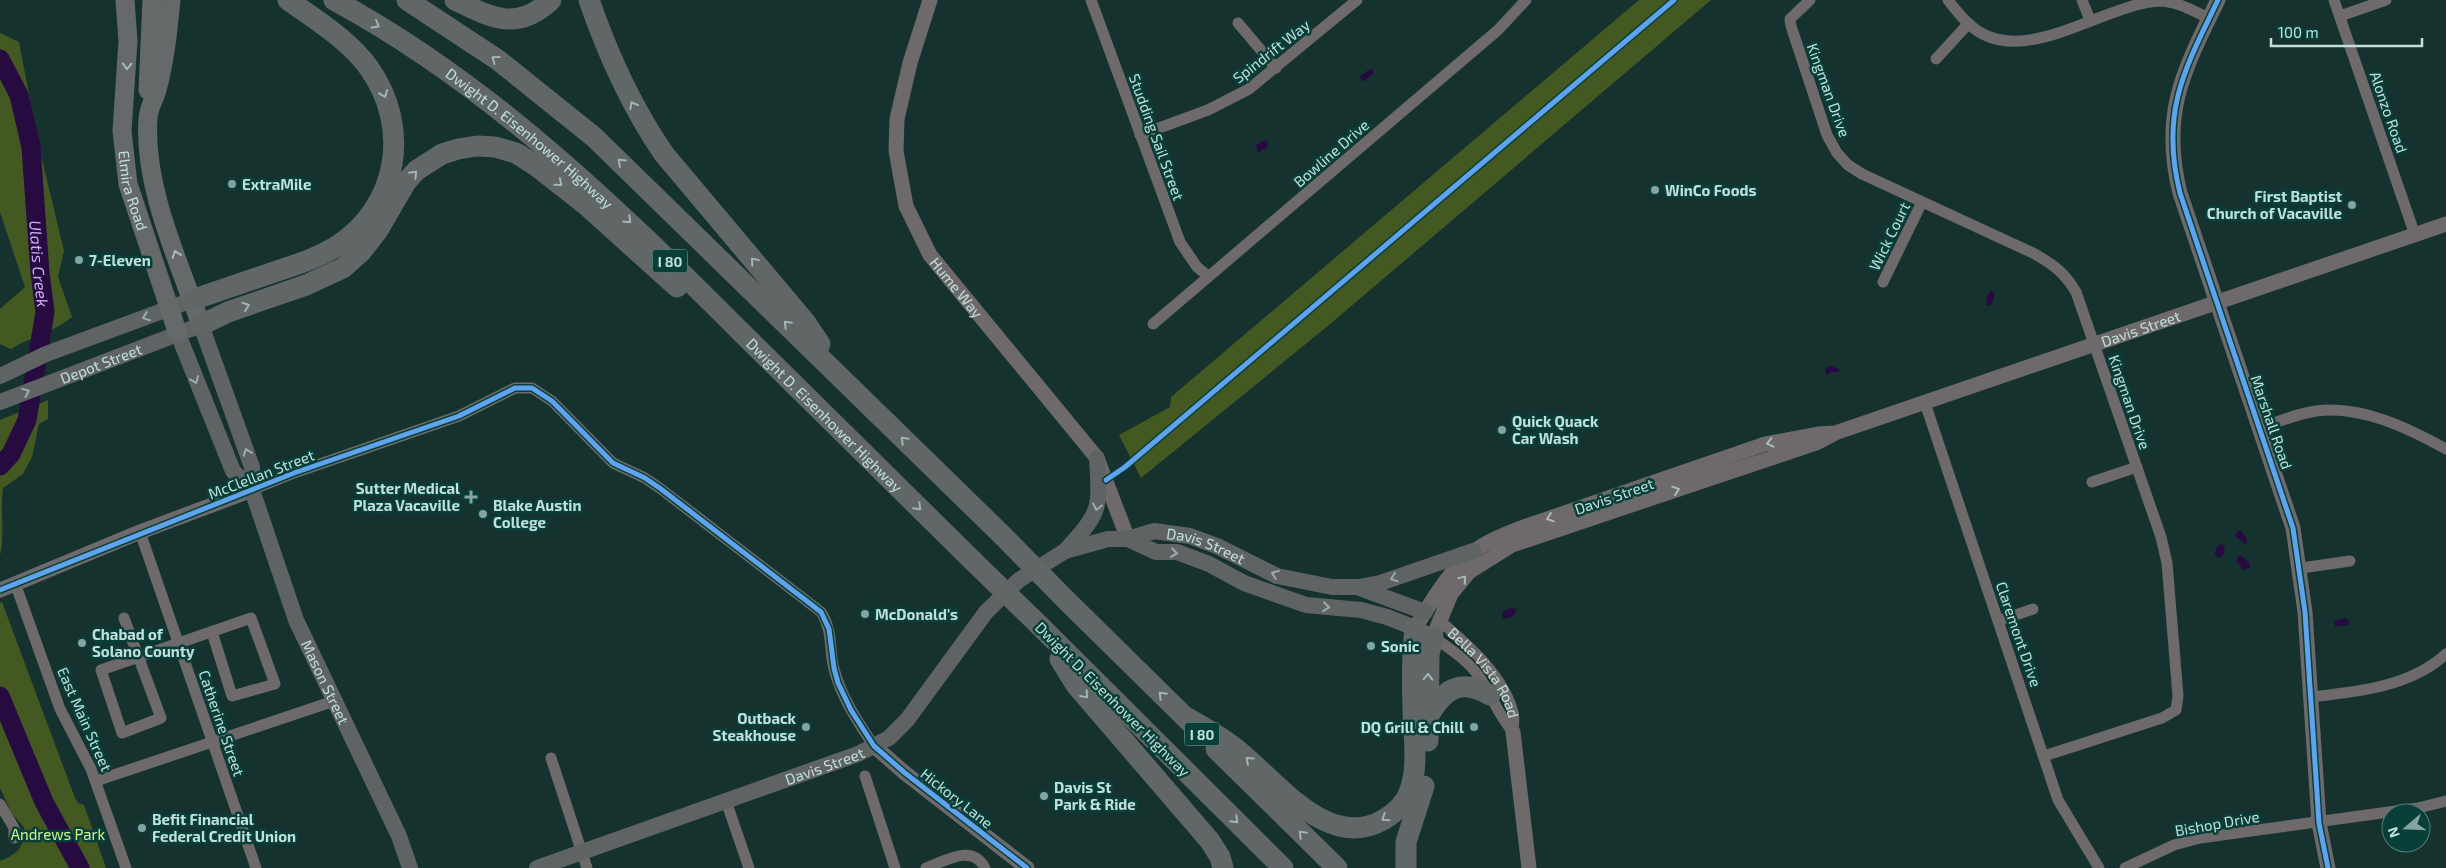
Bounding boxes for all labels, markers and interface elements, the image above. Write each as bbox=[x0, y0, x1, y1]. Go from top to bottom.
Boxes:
street label: Spindrift Way bbox=[1229, 15, 1313, 87]
scale bar bbox=[2271, 15, 2422, 47]
one-way arrow bbox=[370, 18, 379, 28]
text: 100 m bbox=[2278, 23, 2319, 41]
street label: Kingman Drive bbox=[1804, 41, 1854, 139]
one-way arrow bbox=[491, 56, 501, 65]
one-way arrow bbox=[121, 62, 132, 70]
street label: Dwight D. Eisenhower Highway bbox=[442, 64, 617, 212]
street label: Alonzo Road bbox=[2367, 69, 2411, 155]
street label: Studding Sail Street bbox=[1126, 71, 1188, 203]
one-way arrow bbox=[377, 89, 388, 98]
one-way arrow bbox=[629, 101, 639, 110]
street label: Bowline Drive bbox=[1290, 115, 1372, 191]
street label: Elmira Road bbox=[115, 150, 152, 233]
one-way arrow bbox=[617, 159, 626, 168]
one-way arrow bbox=[409, 170, 418, 179]
place label: ExtraMile bbox=[242, 175, 311, 193]
marker: ExtraMile bbox=[226, 178, 238, 190]
one-way arrow bbox=[553, 178, 562, 187]
place label: WinCo Foods bbox=[1665, 181, 1756, 199]
marker: WinCo Foods bbox=[1649, 184, 1661, 196]
place label: First Baptist Church of Vacaville bbox=[2207, 187, 2342, 222]
street label: Wick Court bbox=[1865, 199, 1913, 273]
marker: First Baptist Church of Vacaville bbox=[2346, 199, 2358, 211]
one-way arrow bbox=[622, 215, 631, 224]
water label: Ulatis Creek bbox=[27, 220, 54, 308]
one-way arrow bbox=[172, 250, 182, 259]
road number: I 80 bbox=[652, 250, 688, 272]
place label: 7-Eleven bbox=[89, 251, 151, 269]
street label: Hume Way bbox=[926, 253, 987, 321]
marker: 7-Eleven bbox=[73, 254, 85, 266]
one-way arrow bbox=[751, 258, 759, 267]
one-way arrow bbox=[241, 302, 249, 312]
street label: Davis Street bbox=[2099, 306, 2183, 350]
one-way arrow bbox=[143, 311, 151, 321]
one-way arrow bbox=[784, 321, 793, 330]
street label: Dwight D. Eisenhower Highway bbox=[743, 334, 906, 496]
street label: Depot Street bbox=[57, 339, 145, 387]
street label: Kingman Drive bbox=[2105, 352, 2155, 452]
street label: Marshall Road bbox=[2247, 373, 2297, 471]
one-way arrow bbox=[189, 375, 199, 384]
one-way arrow bbox=[21, 387, 29, 397]
place label: Quick Quack Car Wash bbox=[1512, 412, 1599, 447]
marker: Quick Quack Car Wash bbox=[1496, 424, 1508, 436]
one-way arrow bbox=[901, 437, 910, 446]
one-way arrow bbox=[1765, 437, 1774, 448]
street label: McClellan Street bbox=[205, 445, 317, 503]
one-way arrow bbox=[243, 449, 253, 457]
street label: Davis Street bbox=[1572, 474, 1656, 518]
place label: Sutter Medical Plaza Vacaville bbox=[353, 479, 460, 514]
one-way arrow bbox=[1671, 486, 1679, 496]
marker: Sutter Medical Plaza Vacaville bbox=[464, 490, 478, 504]
place label: Blake Austin College bbox=[493, 496, 582, 531]
one-way arrow bbox=[912, 501, 921, 510]
one-way arrow bbox=[1092, 502, 1103, 511]
marker: Blake Austin College bbox=[477, 508, 489, 520]
one-way arrow bbox=[1546, 512, 1554, 522]
street label: Davis Street bbox=[1165, 524, 1248, 568]
one-way arrow bbox=[1171, 547, 1179, 558]
one-way arrow bbox=[1271, 570, 1280, 580]
one-way arrow bbox=[1390, 572, 1399, 582]
one-way arrow bbox=[1458, 576, 1466, 585]
street label: Claremont Drive bbox=[1993, 579, 2045, 689]
one-way arrow bbox=[1322, 602, 1330, 613]
place label: McDonald's bbox=[875, 605, 958, 623]
marker: McDonald's bbox=[859, 608, 871, 620]
street label: Dwight D. Eisenhower Highway bbox=[1032, 618, 1194, 780]
street label: Bella Vista Road bbox=[1444, 623, 1523, 720]
place label: Chabad of Solano County bbox=[92, 625, 195, 661]
marker: Chabad of Solano County bbox=[76, 637, 88, 649]
street label: Mason Street bbox=[298, 637, 353, 727]
place label: Sonic bbox=[1381, 637, 1420, 655]
marker: Sonic bbox=[1365, 640, 1377, 652]
street label: East Main Street bbox=[54, 664, 116, 774]
street label: Catherine Street bbox=[195, 668, 249, 779]
one-way arrow bbox=[1423, 672, 1433, 680]
one-way arrow bbox=[1080, 689, 1088, 698]
one-way arrow bbox=[1159, 692, 1168, 701]
place label: Outback Steakhouse bbox=[713, 709, 797, 744]
place label: DQ Grill & Chill bbox=[1361, 718, 1464, 737]
marker: Outback Steakhouse bbox=[800, 721, 812, 733]
marker: DQ Grill & Chill bbox=[1468, 721, 1480, 733]
road number: I 80 bbox=[1184, 722, 1220, 746]
street label: Davis Street bbox=[782, 743, 867, 788]
one-way arrow bbox=[1246, 757, 1255, 766]
street label: Hickory Lane bbox=[917, 764, 997, 832]
place label: Davis St Park & Ride bbox=[1054, 778, 1136, 813]
marker: Davis St Park & Ride bbox=[1038, 790, 1050, 802]
north arrow bbox=[2381, 803, 2431, 853]
street label: Bishop Drive bbox=[2173, 807, 2261, 839]
place label: Befit Financial Federal Credit Union bbox=[152, 810, 296, 845]
one-way arrow bbox=[1382, 812, 1391, 821]
one-way arrow bbox=[1229, 814, 1238, 823]
marker: Befit Financial Federal Credit Union bbox=[136, 822, 148, 834]
park label: Andrews Park bbox=[11, 825, 106, 843]
text: N bbox=[2384, 825, 2403, 840]
one-way arrow bbox=[1299, 831, 1308, 840]

